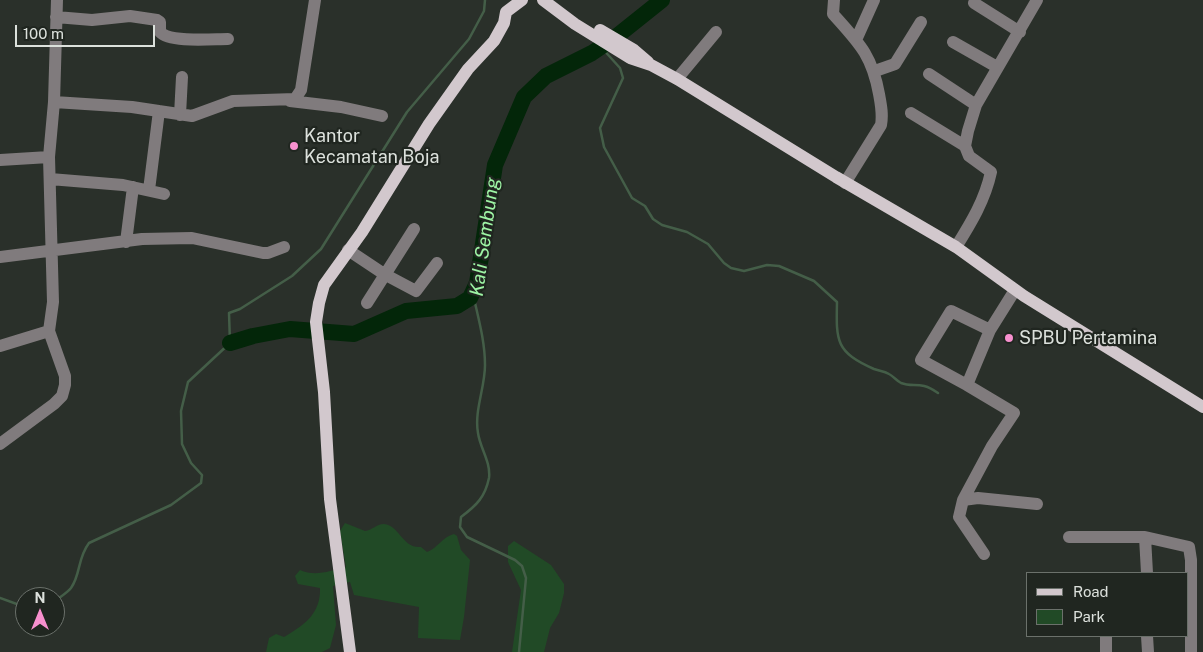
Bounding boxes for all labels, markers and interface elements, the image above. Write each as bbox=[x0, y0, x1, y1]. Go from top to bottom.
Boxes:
scale bar bbox=[18, 15, 158, 47]
text: 100 m bbox=[23, 25, 64, 42]
place label: Kantor Kecamatan Boja bbox=[304, 125, 439, 168]
marker: Kantor Kecamatan Boja bbox=[288, 140, 300, 152]
water label: Kali Sembung bbox=[465, 176, 505, 298]
place label: SPBU Pertamina bbox=[1019, 327, 1157, 349]
marker: SPBU Pertamina bbox=[1003, 332, 1015, 344]
legend bbox=[1026, 572, 1188, 637]
text: Road bbox=[1073, 583, 1109, 600]
north arrow bbox=[15, 587, 65, 637]
text: N bbox=[35, 590, 45, 606]
text: Park bbox=[1073, 608, 1105, 625]

